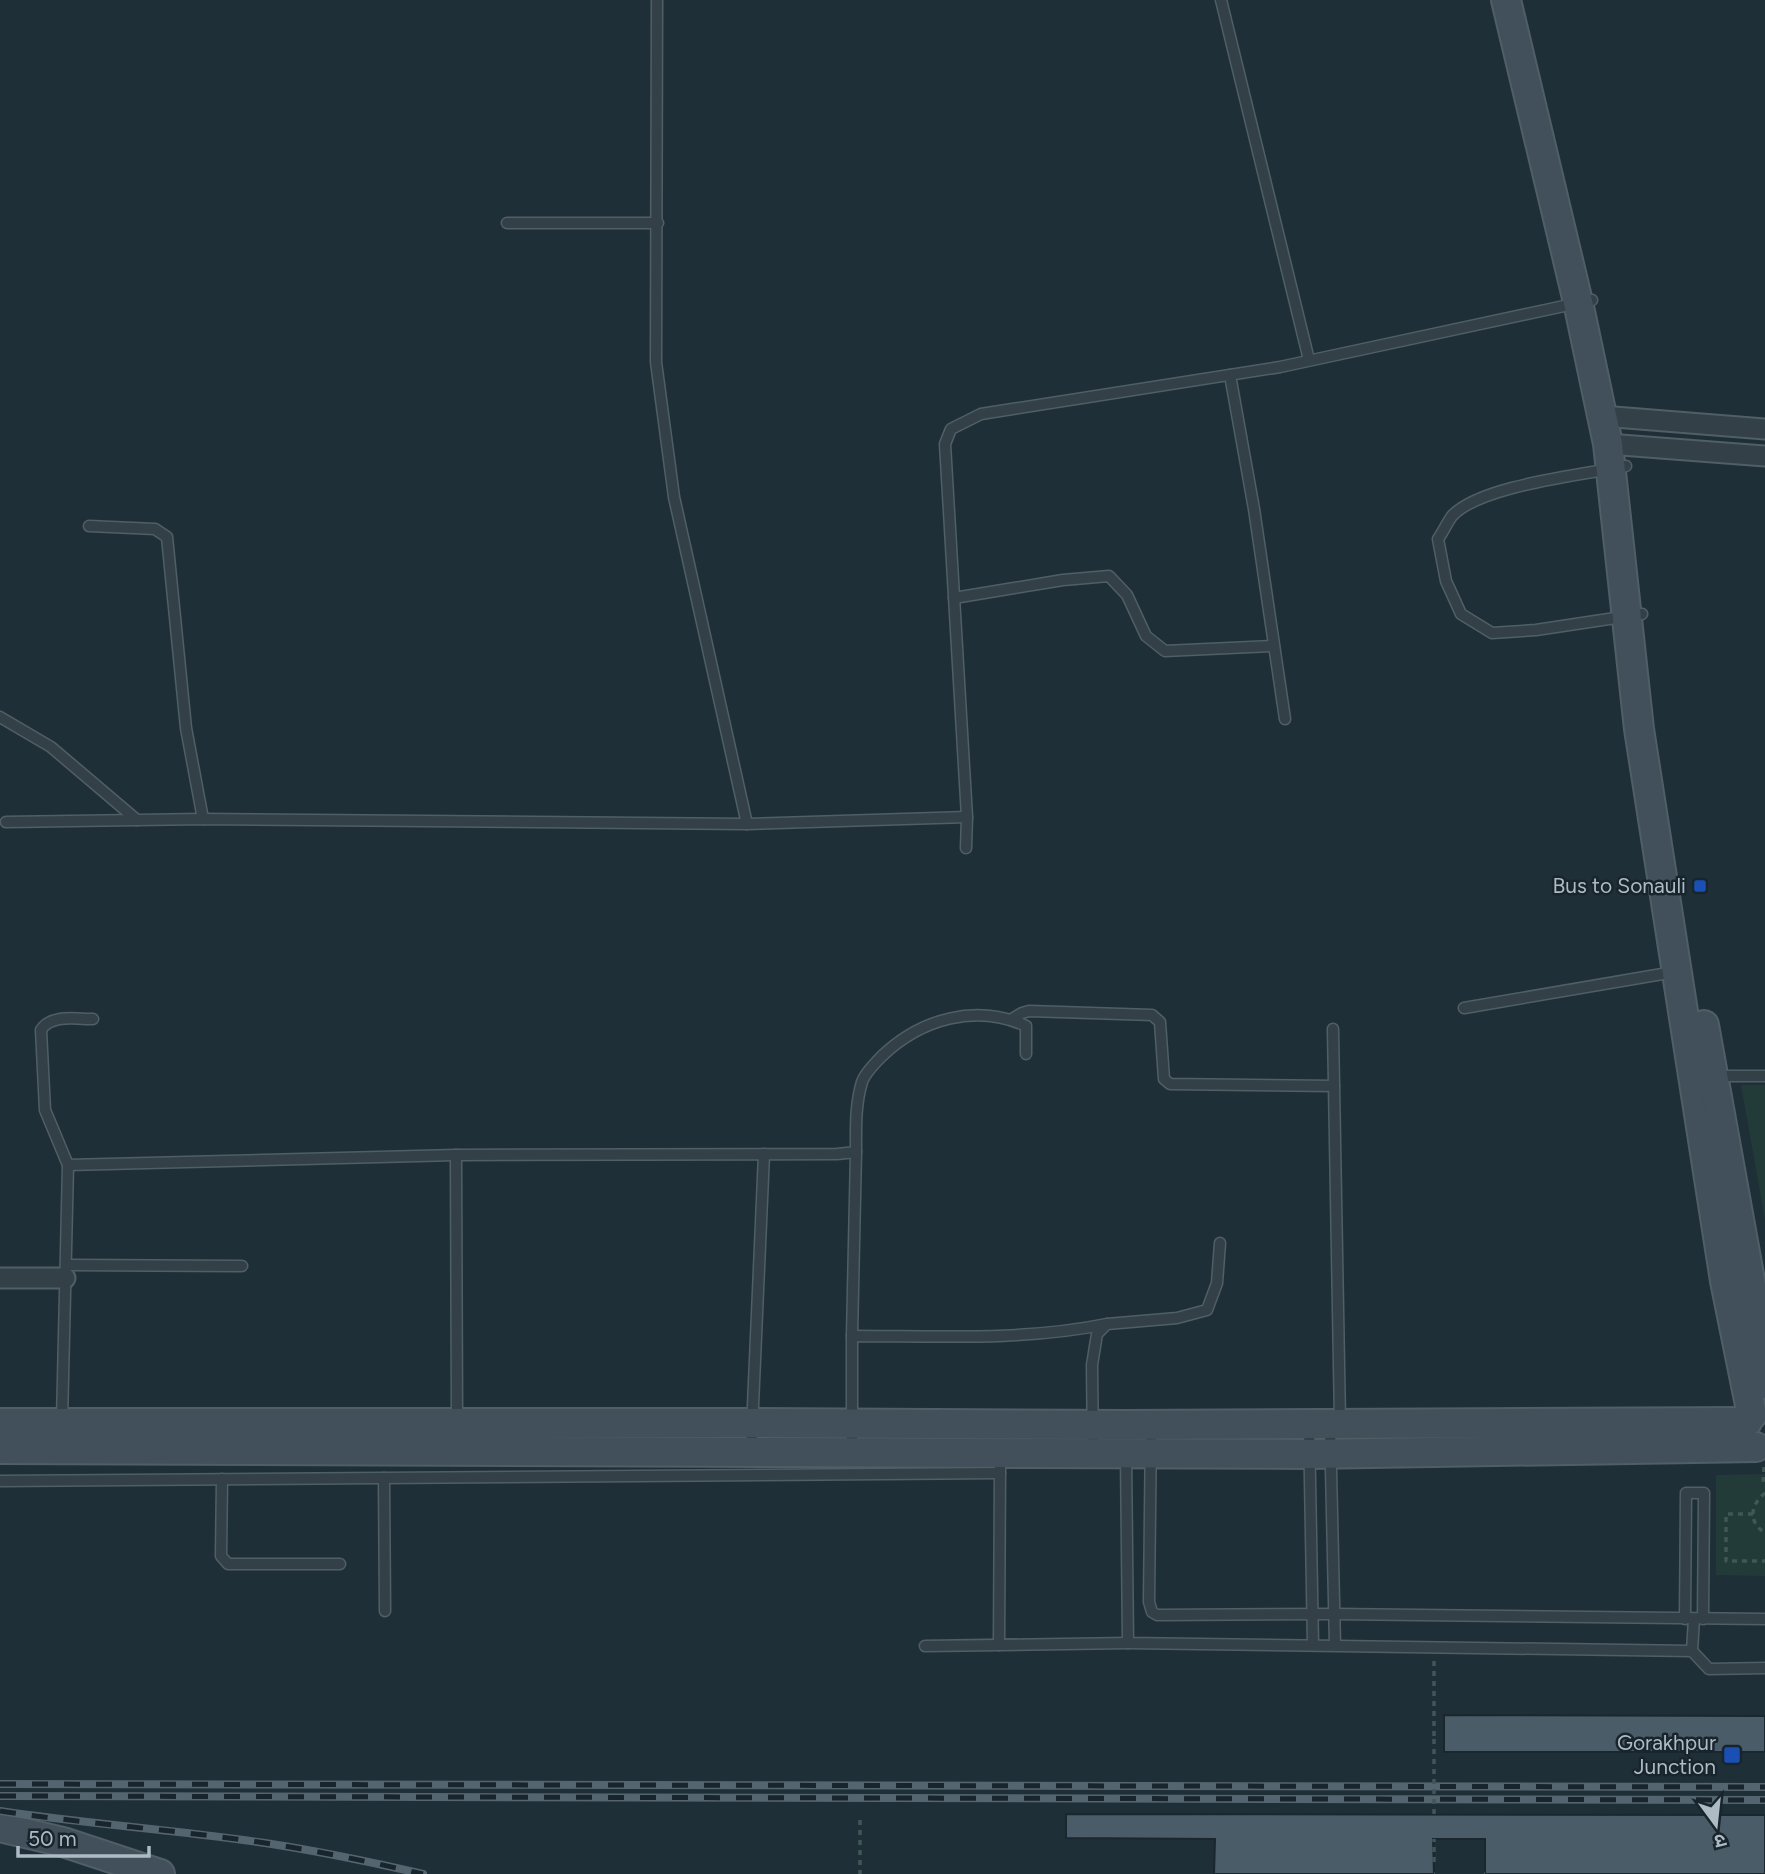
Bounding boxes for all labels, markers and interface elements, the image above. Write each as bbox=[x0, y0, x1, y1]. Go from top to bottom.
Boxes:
place label: Bus to Sonauli bbox=[1553, 873, 1686, 898]
marker: Bus to Sonauli bbox=[1692, 878, 1708, 894]
place label: Gorakhpur Junction bbox=[1617, 1730, 1716, 1779]
marker: Gorakhpur Junction bbox=[1722, 1745, 1742, 1765]
north arrow bbox=[1681, 1790, 1751, 1860]
scale bar bbox=[18, 1814, 149, 1858]
text: 50 m bbox=[28, 1826, 77, 1851]
text: उ bbox=[1711, 1828, 1729, 1854]

